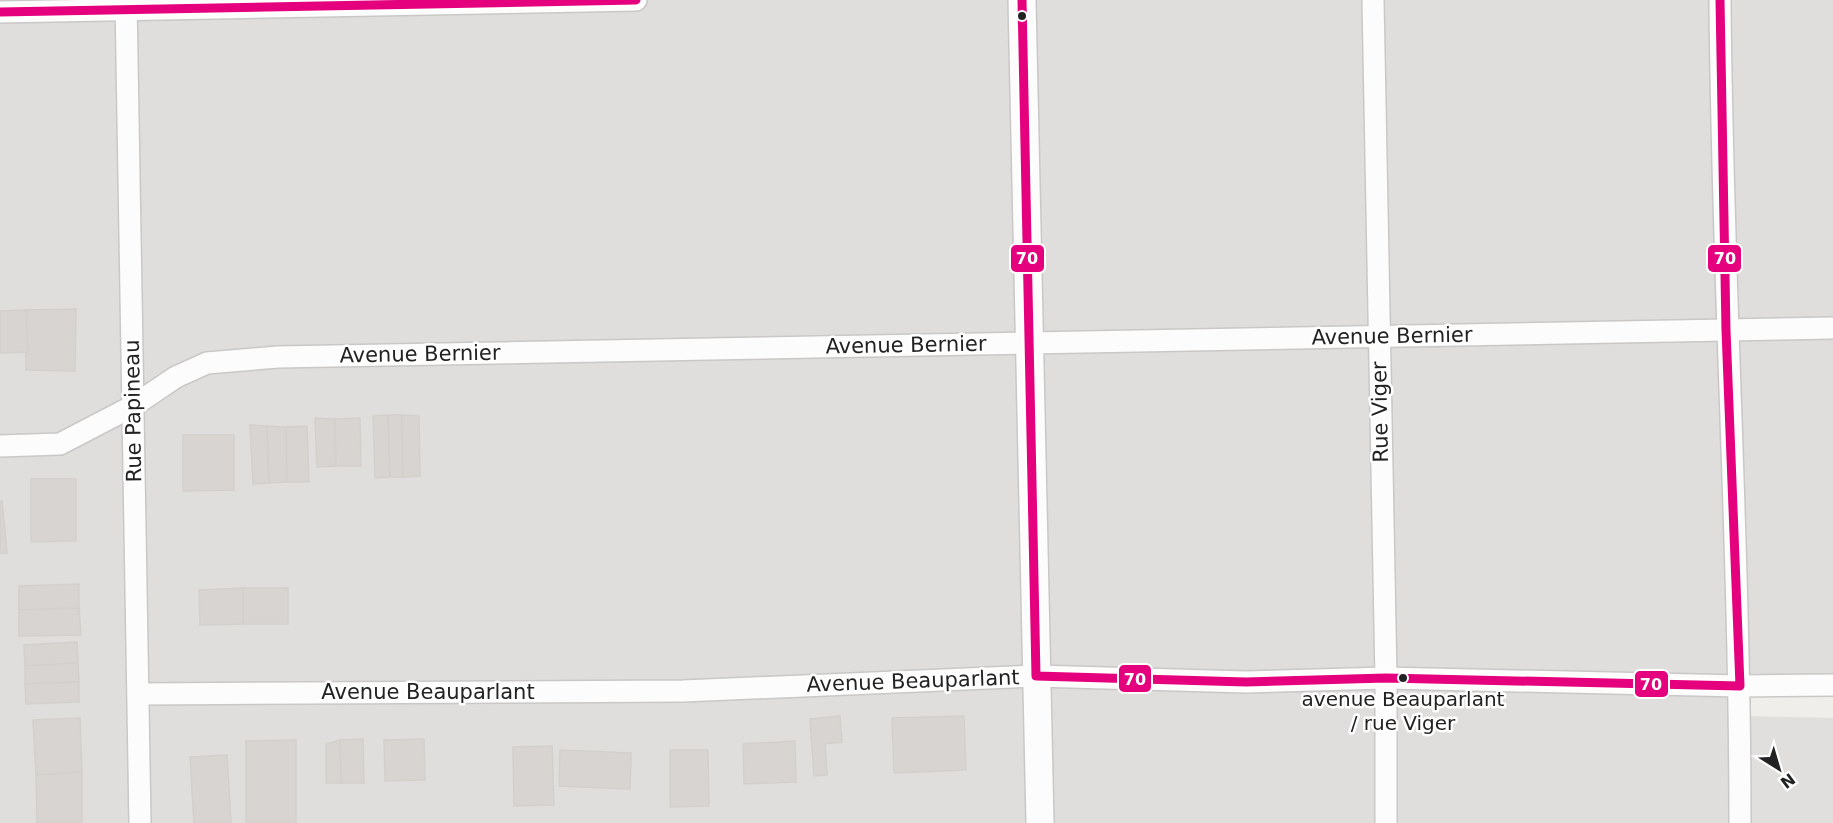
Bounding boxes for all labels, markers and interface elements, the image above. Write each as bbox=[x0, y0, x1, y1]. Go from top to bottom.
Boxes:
unlabelled marker bbox=[1016, 10, 1028, 22]
line badge: 70 bbox=[1010, 244, 1045, 273]
line badge: 70 bbox=[1707, 244, 1742, 273]
text: 70 bbox=[1016, 249, 1038, 268]
text: 70 bbox=[1714, 249, 1736, 268]
street label: Avenue Bernier bbox=[1311, 323, 1473, 349]
street label: Avenue Bernier bbox=[825, 332, 987, 358]
street label: Rue Papineau bbox=[120, 339, 146, 483]
street label: Avenue Bernier bbox=[339, 341, 501, 367]
street label: Rue Viger bbox=[1367, 361, 1393, 463]
line badge: 70 bbox=[1118, 664, 1152, 693]
street label: Avenue Beauparlant bbox=[806, 665, 1020, 697]
text: 70 bbox=[1124, 670, 1146, 689]
line badge: 70 bbox=[1634, 670, 1669, 698]
marker: avenue Beauparlant / rue Viger bbox=[1397, 672, 1409, 684]
text: 70 bbox=[1640, 675, 1662, 694]
street label: Avenue Beauparlant bbox=[321, 680, 535, 704]
place label: avenue Beauparlant / rue Viger bbox=[1302, 687, 1505, 735]
north arrow bbox=[1749, 739, 1809, 799]
text: N bbox=[1777, 769, 1799, 792]

